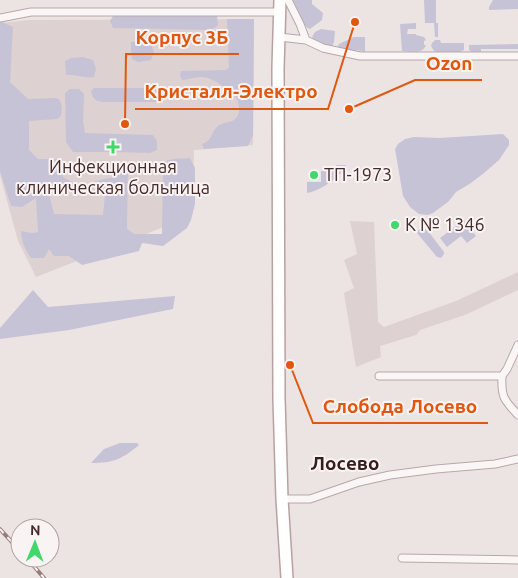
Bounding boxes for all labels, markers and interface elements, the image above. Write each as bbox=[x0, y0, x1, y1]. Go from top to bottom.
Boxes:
callout: Корпус 3Б bbox=[126, 20, 239, 54]
text: Корпус 3Б bbox=[136, 26, 228, 48]
callout: Ozon bbox=[415, 46, 482, 80]
text: Ozon bbox=[426, 52, 472, 74]
callout: Кристалл-Электро bbox=[135, 75, 328, 109]
text: Кристалл-Электро bbox=[144, 80, 318, 102]
marker: Инфекционная клиническая больница bbox=[106, 140, 120, 154]
place label: Инфекционная клиническая больница bbox=[16, 156, 210, 197]
place label: ТП-1973 bbox=[324, 164, 392, 184]
marker: ТП-1973 bbox=[308, 169, 320, 181]
place label: К № 1346 bbox=[405, 214, 485, 234]
marker: К № 1346 bbox=[389, 219, 401, 231]
callout: Слобода Лосево bbox=[313, 389, 488, 423]
text: Слобода Лосево bbox=[323, 395, 477, 417]
district label: Лосево bbox=[311, 452, 379, 474]
north arrow bbox=[10, 518, 60, 568]
text: N bbox=[30, 522, 41, 538]

